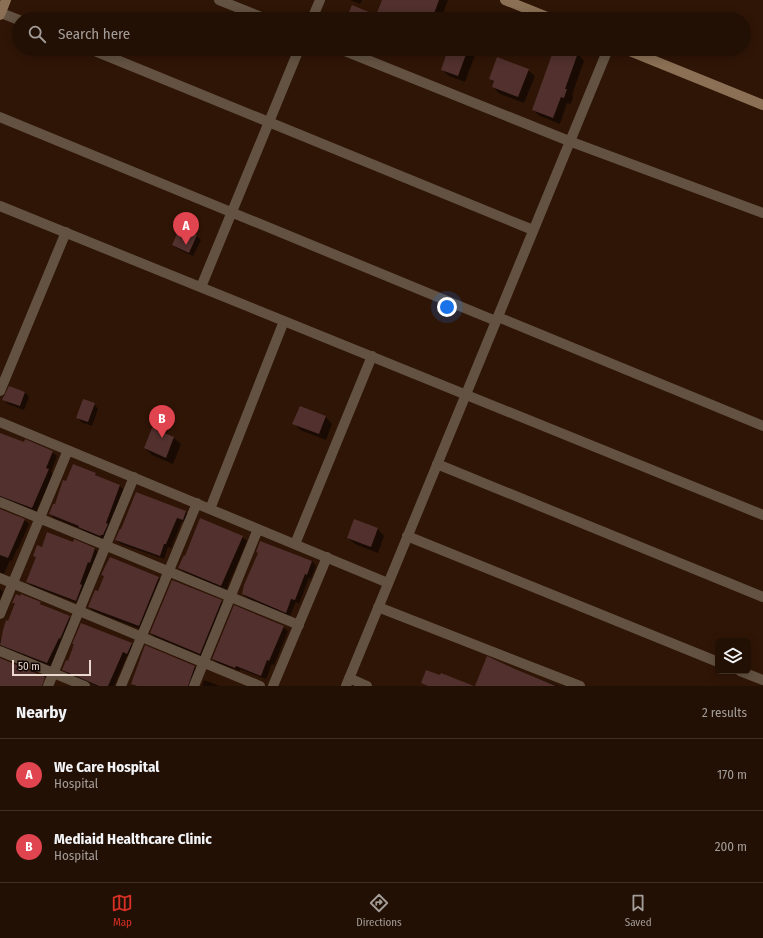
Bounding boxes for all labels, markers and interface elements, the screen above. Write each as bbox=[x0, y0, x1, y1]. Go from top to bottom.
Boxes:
search box bbox=[12, 12, 751, 56]
icon: search bbox=[26, 23, 48, 45]
text: Search here bbox=[58, 25, 130, 43]
pin: A bbox=[173, 212, 199, 245]
your location bbox=[437, 297, 457, 317]
pin: B bbox=[149, 405, 175, 438]
map controls bbox=[715, 638, 751, 674]
button: layers bbox=[715, 638, 751, 674]
scale bar bbox=[12, 658, 91, 677]
text: 50 m bbox=[18, 660, 40, 673]
text: Nearby bbox=[16, 702, 67, 723]
text: 2 results bbox=[702, 705, 747, 720]
text: We Care Hospital bbox=[54, 758, 159, 776]
text: A bbox=[25, 767, 33, 782]
text: 170 m bbox=[717, 767, 747, 782]
text: Hospital bbox=[54, 776, 98, 791]
text: Mediaid Healthcare Clinic bbox=[54, 830, 212, 848]
text: B bbox=[25, 839, 33, 854]
text: 200 m bbox=[715, 839, 747, 854]
text: Hospital bbox=[54, 848, 98, 863]
tab: Map bbox=[111, 892, 133, 929]
tab: Directions bbox=[356, 892, 402, 929]
tab: Saved bbox=[625, 892, 652, 929]

